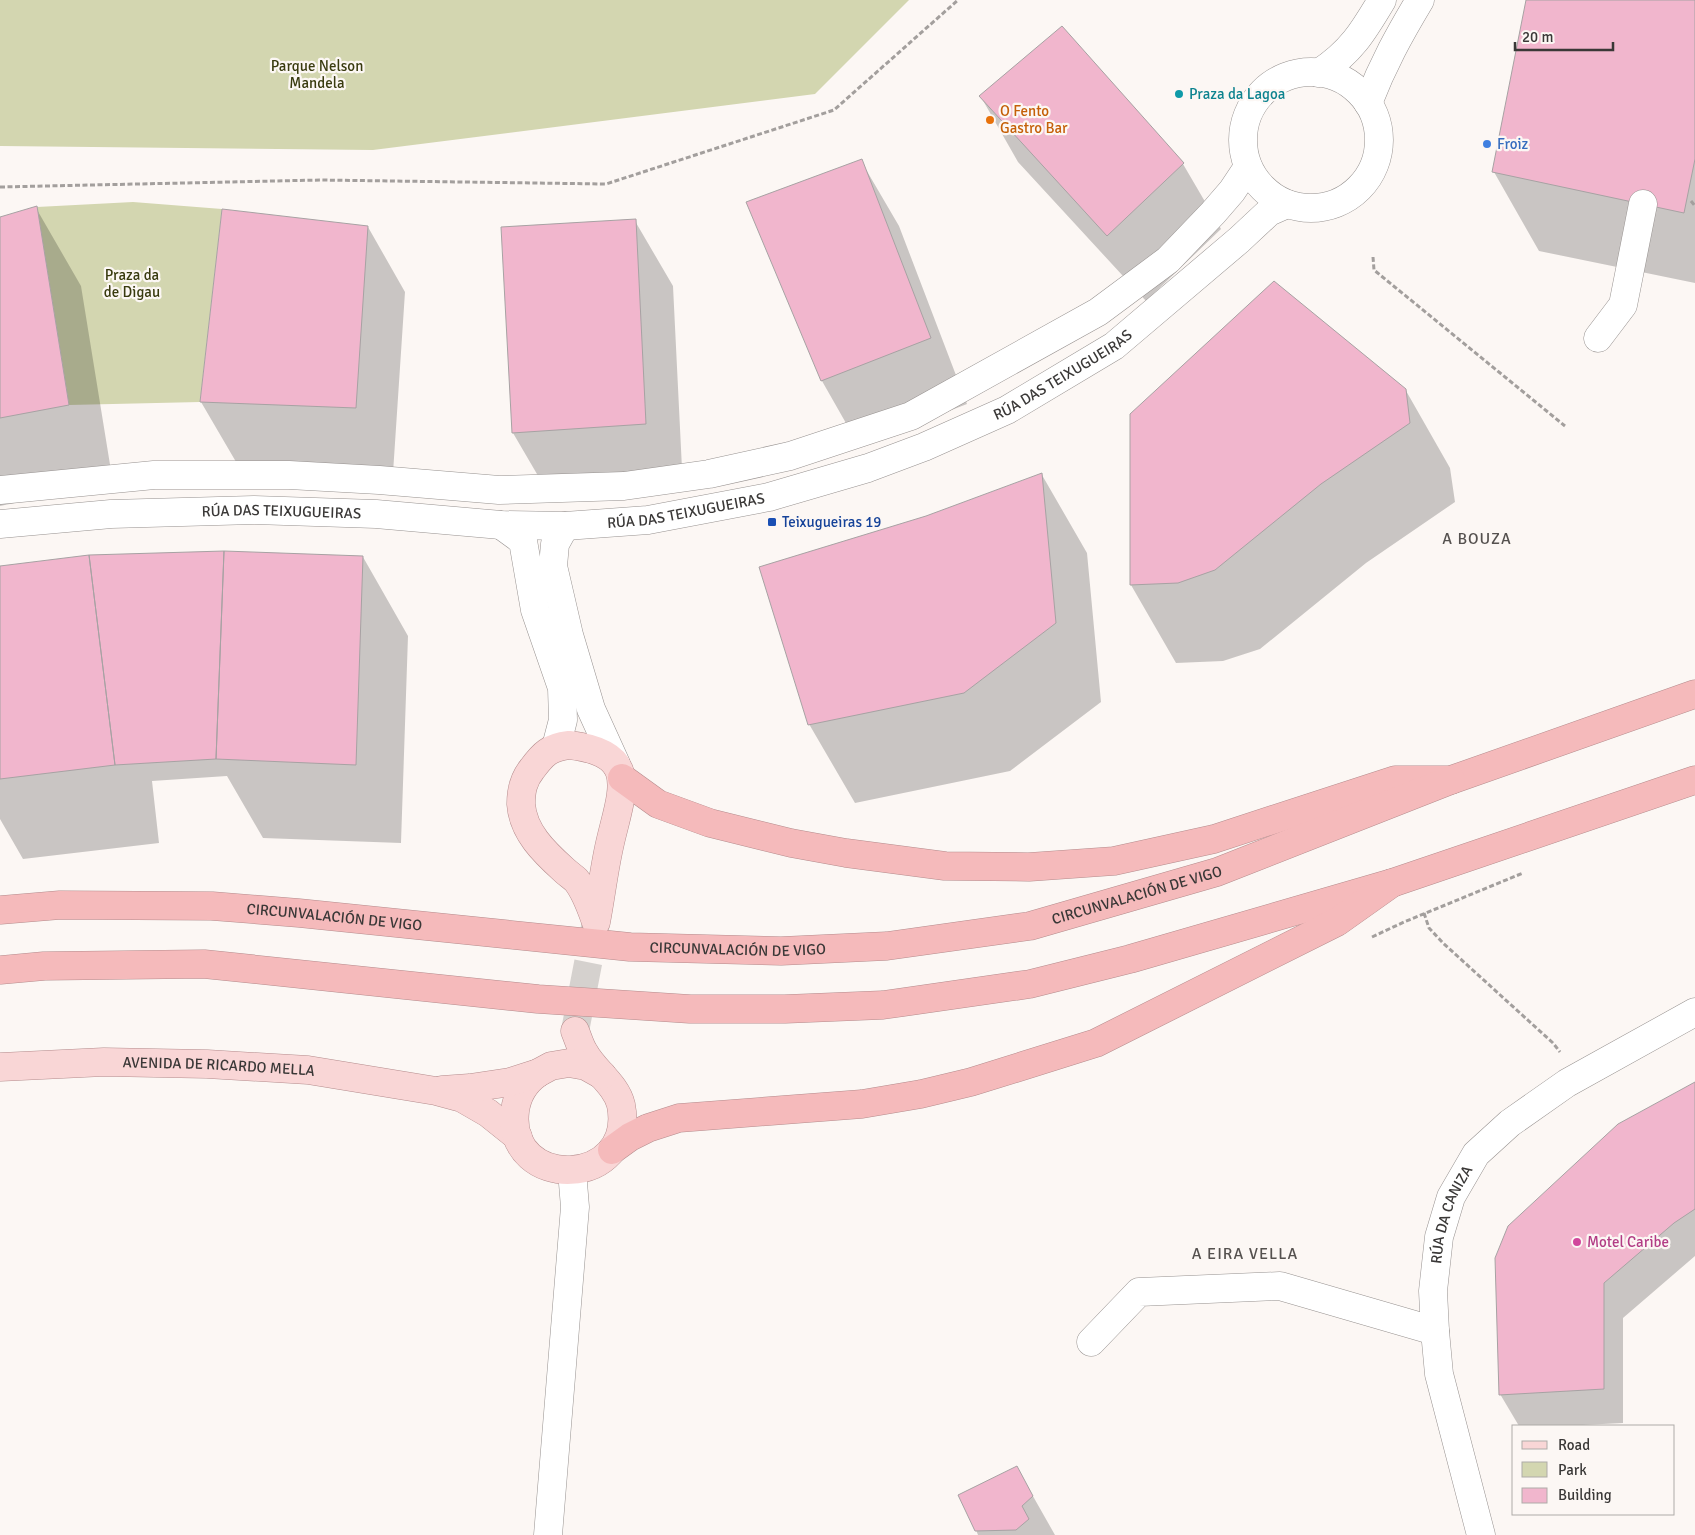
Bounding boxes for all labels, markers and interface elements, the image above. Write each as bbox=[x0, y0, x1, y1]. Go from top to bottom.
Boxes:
scale bar bbox=[1515, 20, 1612, 52]
text: 20 m bbox=[1522, 28, 1553, 46]
park label: Parque Nelson Mandela bbox=[271, 57, 363, 92]
place label: Praza da Lagoa bbox=[1189, 85, 1285, 103]
marker: Praza da Lagoa bbox=[1173, 88, 1185, 100]
place label: O Fento Gastro Bar bbox=[1000, 102, 1068, 137]
marker: O Fento Gastro Bar bbox=[984, 114, 996, 126]
place label: Froiz bbox=[1497, 135, 1529, 153]
marker: Froiz bbox=[1481, 138, 1493, 150]
park label: Praza da de Digau bbox=[104, 266, 160, 301]
street label: RÚA DAS TEIXUGUEIRAS bbox=[990, 326, 1136, 424]
street label: RÚA DAS TEIXUGUEIRAS bbox=[606, 489, 766, 532]
street label: RÚA DAS TEIXUGUEIRAS bbox=[201, 501, 362, 523]
place label: Teixugueiras 19 bbox=[782, 513, 881, 531]
marker: Teixugueiras 19 bbox=[766, 516, 778, 528]
district label: A BOUZA bbox=[1442, 529, 1512, 549]
street label: CIRCUNVALACIÓN DE VIGO bbox=[1050, 862, 1224, 928]
street label: CIRCUNVALACIÓN DE VIGO bbox=[246, 900, 423, 935]
street label: CIRCUNVALACIÓN DE VIGO bbox=[649, 939, 826, 960]
street label: AVENIDA DE RICARDO MELLA bbox=[122, 1053, 316, 1080]
street label: RÚA DA CANIZA bbox=[1427, 1162, 1476, 1265]
place label: Motel Caribe bbox=[1587, 1233, 1669, 1251]
marker: Motel Caribe bbox=[1571, 1236, 1583, 1248]
district label: A EIRA VELLA bbox=[1192, 1244, 1298, 1264]
legend bbox=[1512, 1425, 1675, 1515]
text: Road bbox=[1558, 1436, 1590, 1454]
text: Park bbox=[1558, 1461, 1587, 1479]
text: Building bbox=[1558, 1486, 1612, 1504]

